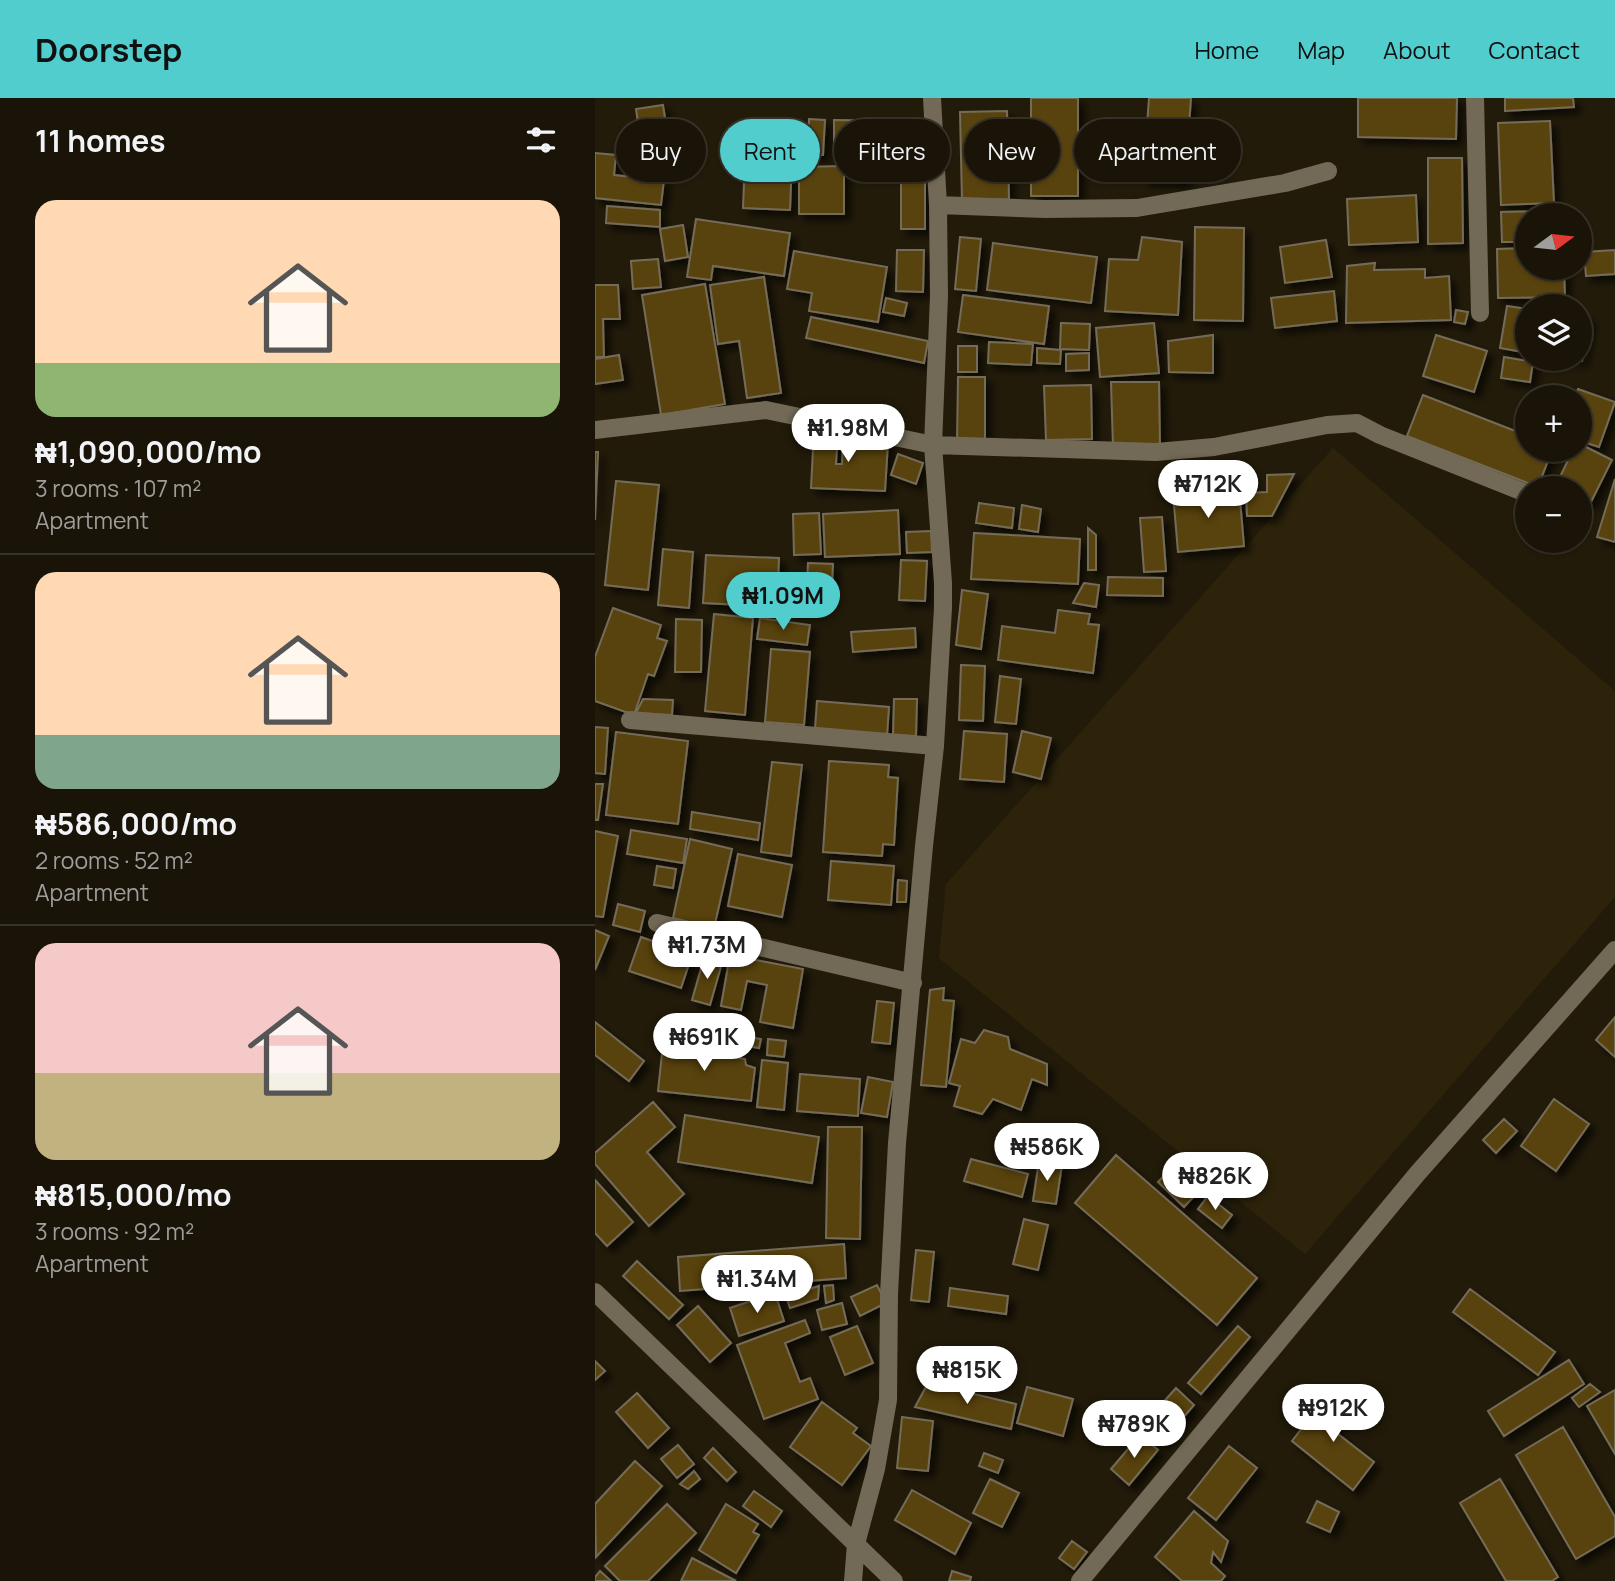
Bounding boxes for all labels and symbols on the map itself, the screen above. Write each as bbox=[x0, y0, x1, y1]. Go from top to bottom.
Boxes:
north arrow bbox=[1515, 203, 1593, 280]
pin: ₦1.98M bbox=[791, 404, 905, 464]
pin: ₦712K bbox=[1159, 460, 1257, 520]
pin: ₦1.09M bbox=[726, 573, 840, 632]
pin: ₦1.73M bbox=[650, 922, 764, 981]
pin: ₦691K bbox=[655, 1014, 753, 1073]
pin: ₦586K bbox=[998, 1124, 1096, 1183]
pin: ₦826K bbox=[1166, 1152, 1264, 1212]
pin: ₦1.34M bbox=[700, 1256, 814, 1315]
pin: ₦815K bbox=[918, 1346, 1016, 1406]
pin: ₦912K bbox=[1284, 1384, 1382, 1444]
pin: ₦789K bbox=[1085, 1400, 1183, 1460]

